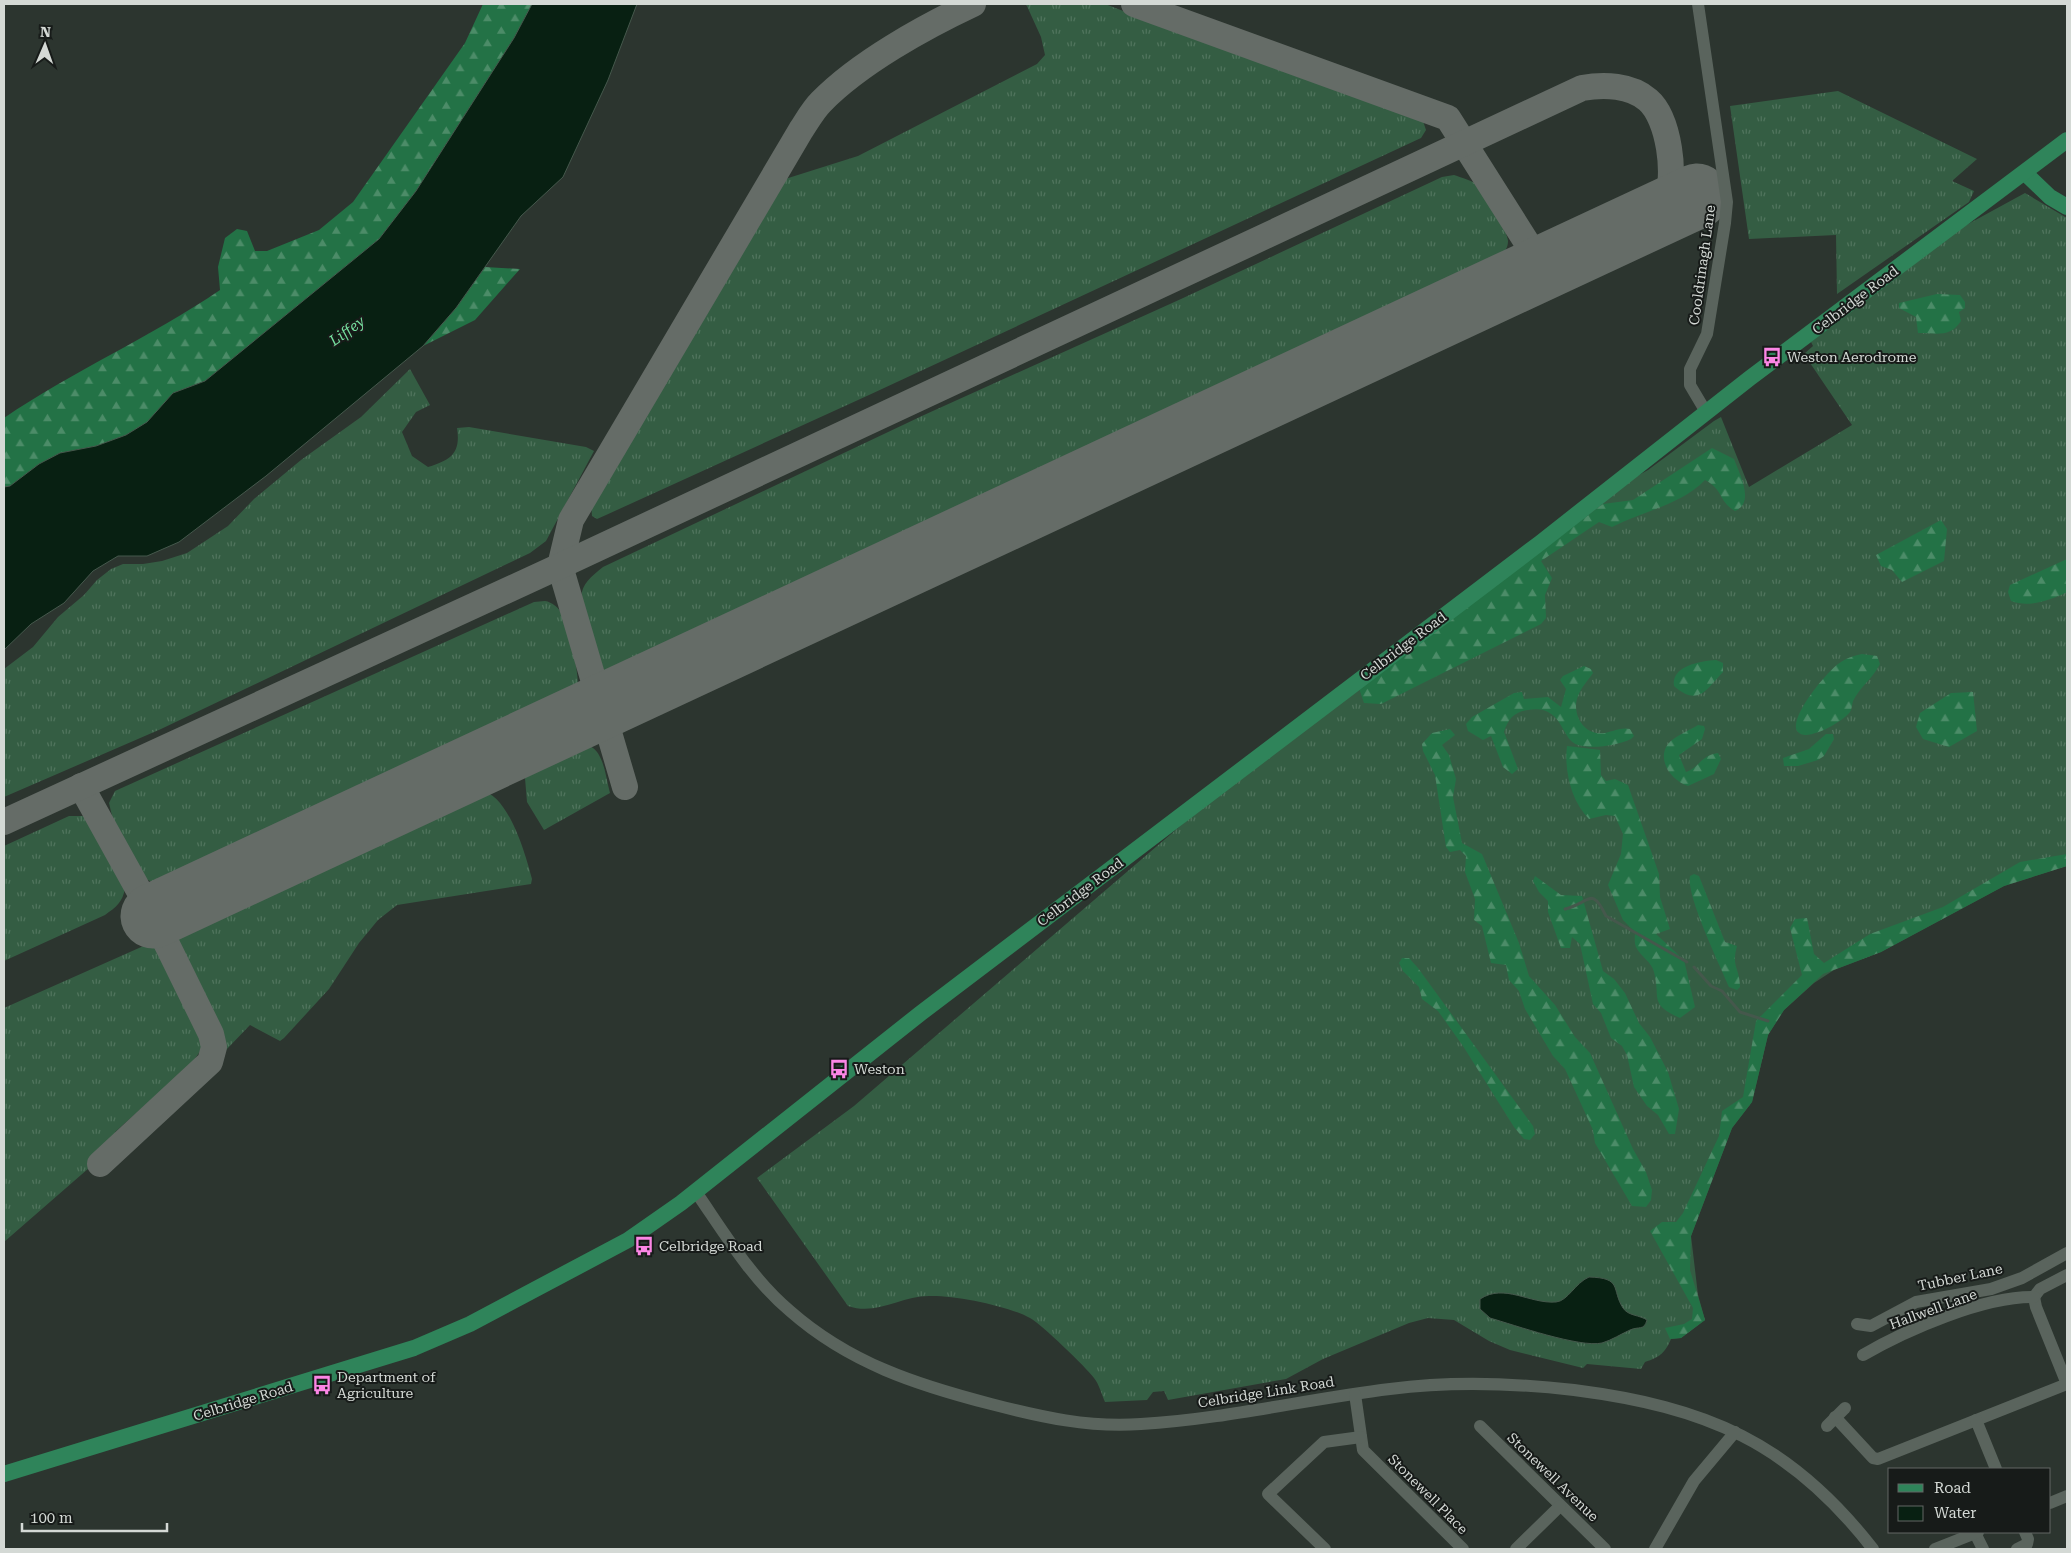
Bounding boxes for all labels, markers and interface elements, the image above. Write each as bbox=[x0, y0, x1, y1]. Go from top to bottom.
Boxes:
north arrow bbox=[20, 20, 70, 70]
text: N bbox=[40, 24, 51, 40]
street label: Cooldrinagh Lane bbox=[1686, 204, 1718, 326]
street label: Celbridge Road bbox=[1809, 262, 1901, 338]
water label: Liffey bbox=[325, 312, 368, 350]
bus stop icon: Weston Aerodrome bbox=[1761, 346, 1783, 368]
place label: Weston Aerodrome bbox=[1787, 349, 1917, 365]
street label: Celbridge Road bbox=[1357, 608, 1449, 684]
street label: Celbridge Road bbox=[1034, 854, 1126, 930]
bus stop icon: Weston bbox=[828, 1058, 850, 1080]
place label: Weston bbox=[854, 1061, 905, 1077]
bus stop icon: Celbridge Road bbox=[633, 1235, 655, 1257]
place label: Celbridge Road bbox=[659, 1238, 762, 1254]
street label: Tubber Lane bbox=[1916, 1260, 2004, 1294]
street label: Hallwell Lane bbox=[1887, 1286, 1979, 1332]
place label: Department of Agriculture bbox=[337, 1369, 436, 1401]
street label: Celbridge Link Road bbox=[1197, 1373, 1335, 1411]
bus stop icon: Department of Agriculture bbox=[311, 1374, 333, 1396]
street label: Celbridge Road bbox=[191, 1378, 295, 1424]
street label: Stonewell Avenue bbox=[1504, 1430, 1602, 1525]
street label: Stonewell Place bbox=[1385, 1451, 1471, 1537]
legend bbox=[1888, 1468, 2051, 1533]
text: Road bbox=[1934, 1479, 1971, 1497]
scale bar bbox=[22, 1500, 168, 1532]
text: Water bbox=[1934, 1504, 1976, 1522]
text: 100 m bbox=[30, 1509, 73, 1527]

